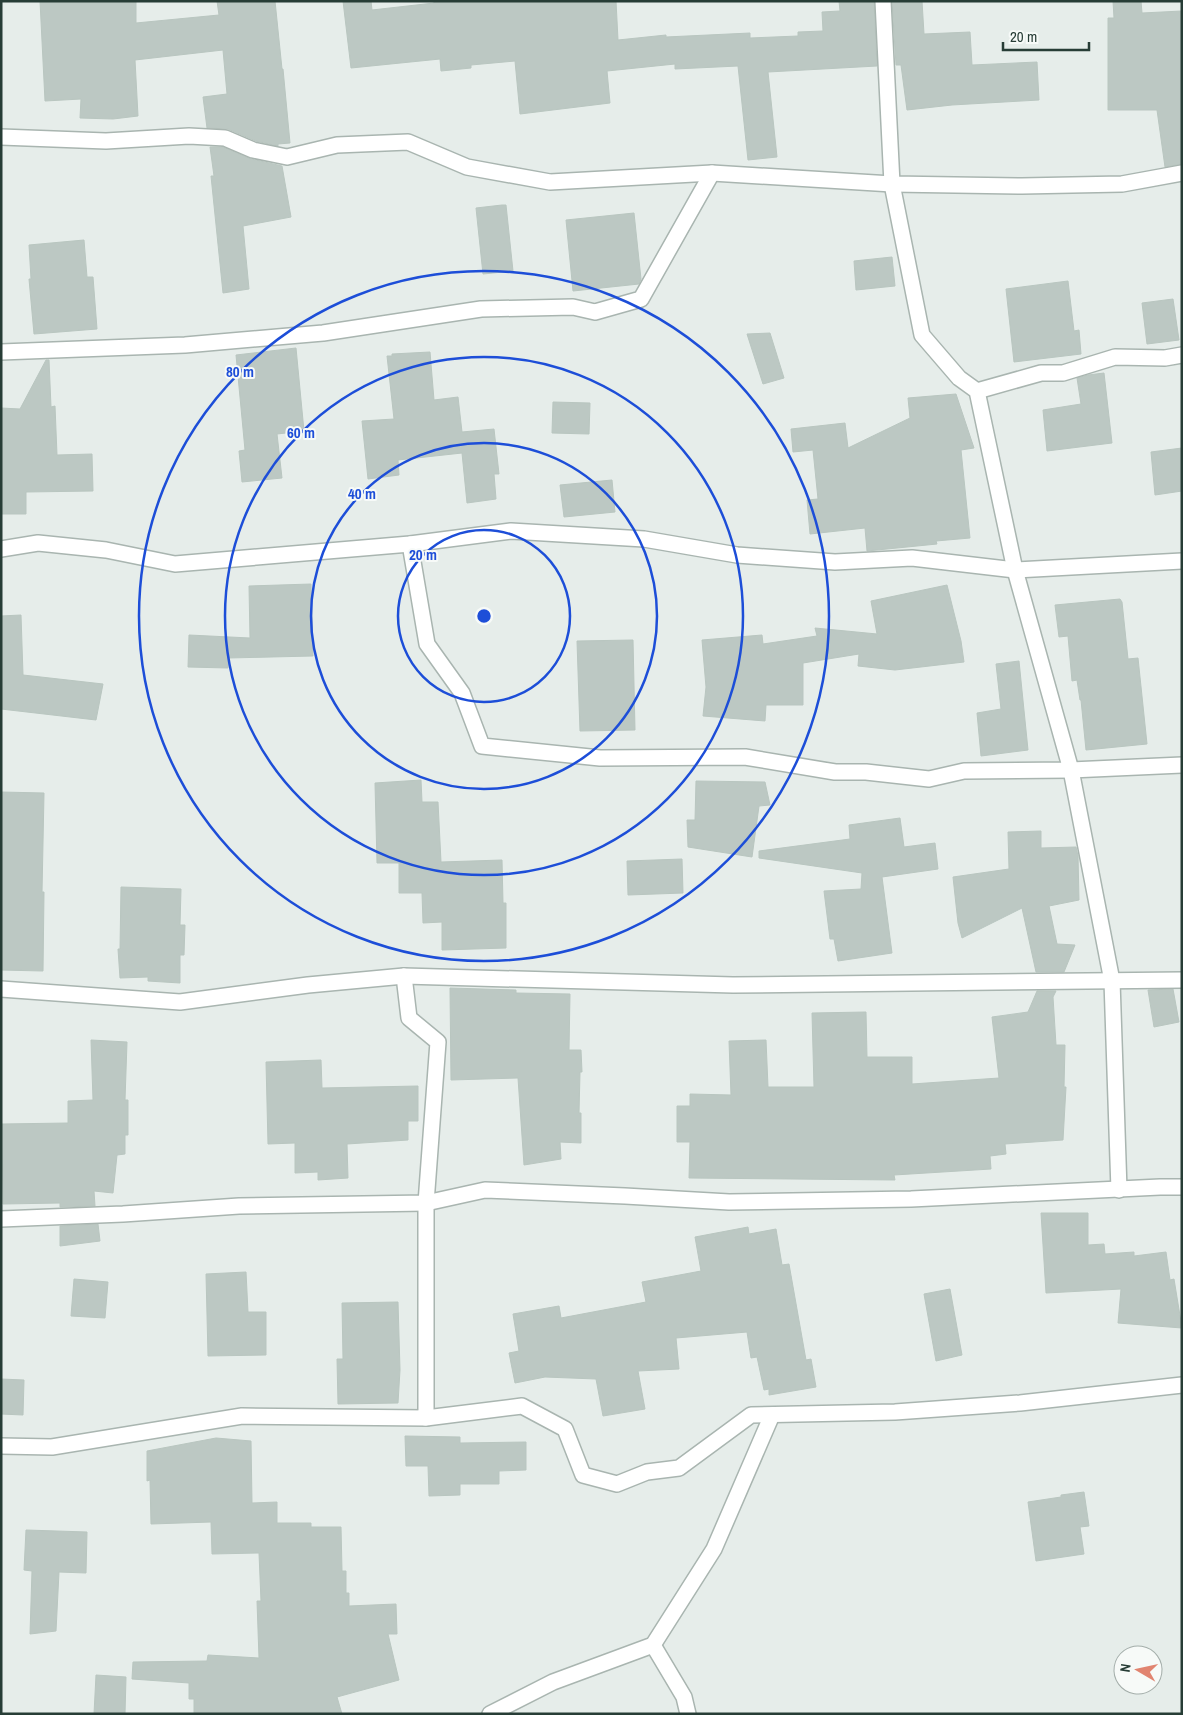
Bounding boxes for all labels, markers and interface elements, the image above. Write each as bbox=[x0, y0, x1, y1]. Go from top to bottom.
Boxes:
scale bar bbox=[1003, 20, 1089, 52]
text: 20 m bbox=[1010, 26, 1037, 47]
text: 80 m bbox=[226, 361, 254, 382]
text: 60 m bbox=[287, 422, 315, 443]
text: 40 m bbox=[348, 483, 376, 504]
text: 20 m bbox=[409, 544, 437, 565]
centre of rings bbox=[475, 607, 493, 625]
north arrow bbox=[1113, 1645, 1163, 1695]
text: N bbox=[1116, 1662, 1135, 1673]

